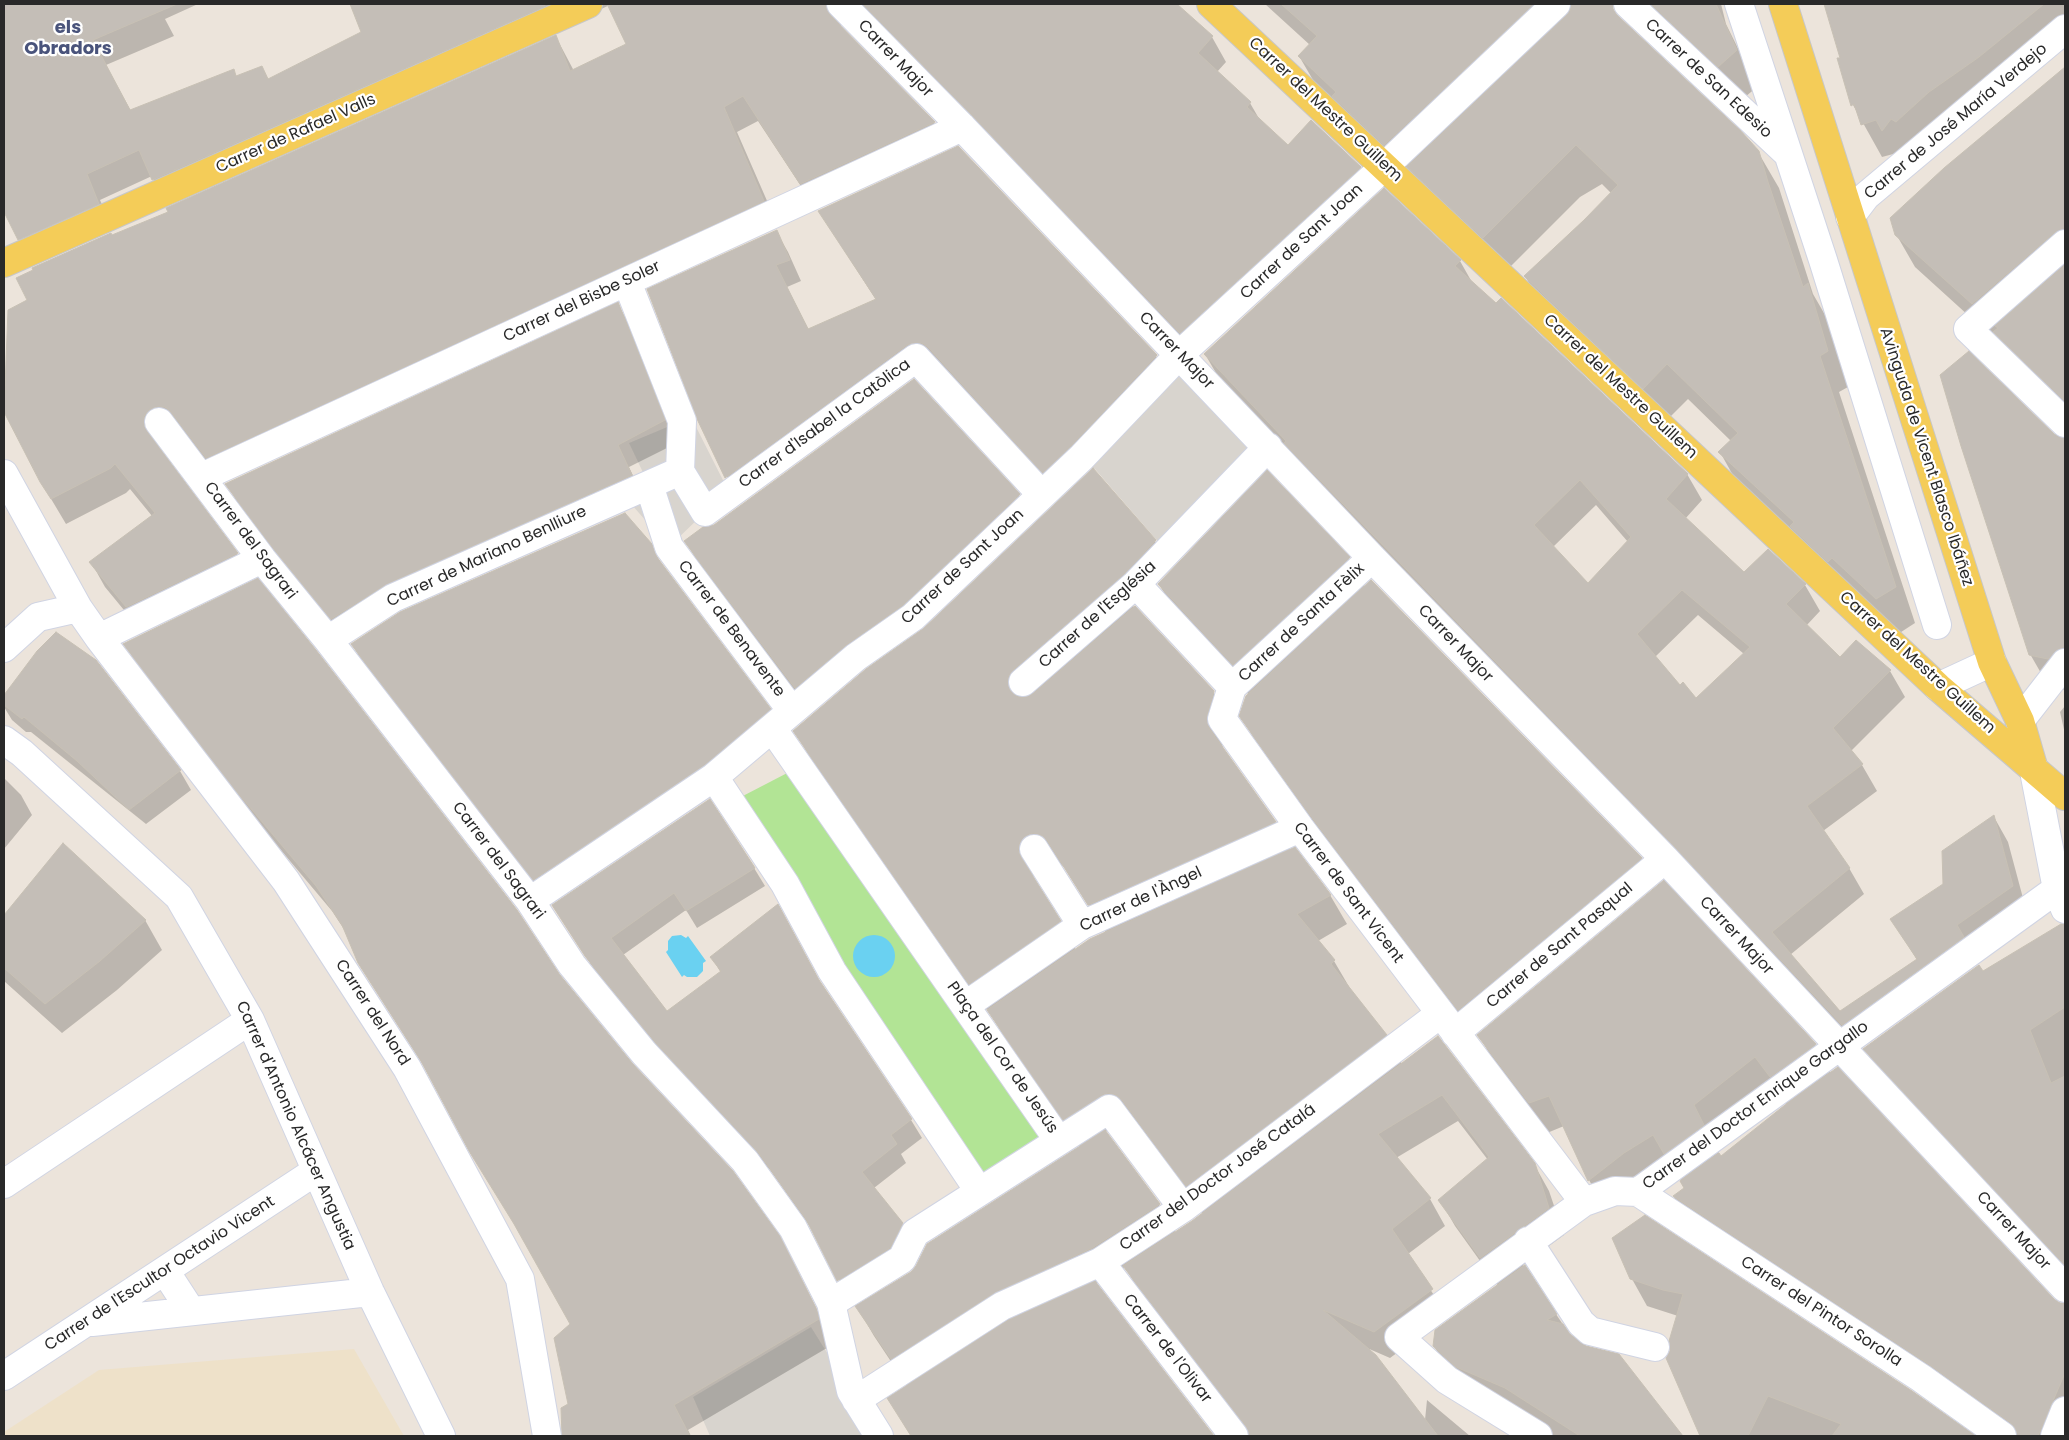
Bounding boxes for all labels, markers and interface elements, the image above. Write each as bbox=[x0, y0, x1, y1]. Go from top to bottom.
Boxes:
street label: Carrer de San Edesio bbox=[1641, 15, 1775, 143]
street label: Carrer Major bbox=[853, 16, 937, 102]
district label: els Obradors bbox=[24, 17, 112, 59]
street label: Carrer del Mestre Guillem bbox=[1244, 34, 1406, 186]
street label: Carrer de José María Verdejo bbox=[1861, 40, 2051, 204]
street label: Carrer de Rafael Valls bbox=[213, 90, 379, 178]
street label: Carrer de Sant Joan bbox=[1237, 180, 1367, 304]
street label: Carrer del Bisbe Soler bbox=[501, 257, 663, 347]
street label: Carrer Major bbox=[1134, 308, 1218, 394]
street label: Carrer del Mestre Guillem bbox=[1539, 311, 1701, 463]
street label: Avinguda de Vicent Blasco Ibáñez bbox=[1875, 325, 1977, 589]
street label: Carrer d'Isabel la Catòlica bbox=[735, 355, 915, 493]
street label: Carrer del Sagrari bbox=[200, 479, 300, 603]
street label: Carrer de Mariano Benlliure bbox=[384, 502, 590, 612]
street label: Carrer de Sant Joan bbox=[898, 505, 1028, 629]
street label: Carrer de Benavente bbox=[673, 557, 789, 701]
street label: Carrer de l'Església bbox=[1035, 557, 1161, 673]
street label: Carrer de Santa Fèlix bbox=[1235, 560, 1369, 686]
street label: Carrer del Mestre Guillem bbox=[1835, 588, 1999, 738]
street label: Carrer Major bbox=[1413, 601, 1497, 687]
street label: Carrer del Sagrari bbox=[448, 799, 548, 923]
street label: Carrer de Sant Vicent bbox=[1289, 819, 1407, 967]
street label: Carrer de l'Àngel bbox=[1077, 863, 1205, 937]
street label: Carrer de Sant Pasqual bbox=[1483, 879, 1637, 1013]
street label: Carrer Major bbox=[1695, 893, 1777, 979]
street label: Carrer del Nord bbox=[331, 956, 413, 1070]
street label: Plaça del Cor de Jesús bbox=[942, 978, 1062, 1138]
street label: Carrer d'Antonio Alcácer Angustia bbox=[231, 999, 359, 1253]
street label: Carrer del Doctor Enrique Gargallo bbox=[1639, 1018, 1873, 1194]
street label: Carrer del Doctor José Catalá bbox=[1116, 1100, 1320, 1256]
street label: Carrer Major bbox=[1972, 1188, 2054, 1274]
street label: Carrer de l'Escultor Octavio Vicent bbox=[41, 1192, 279, 1356]
street label: Carrer del Pintor Sorolla bbox=[1737, 1253, 1905, 1371]
street label: Carrer de l'Olivar bbox=[1119, 1291, 1215, 1407]

